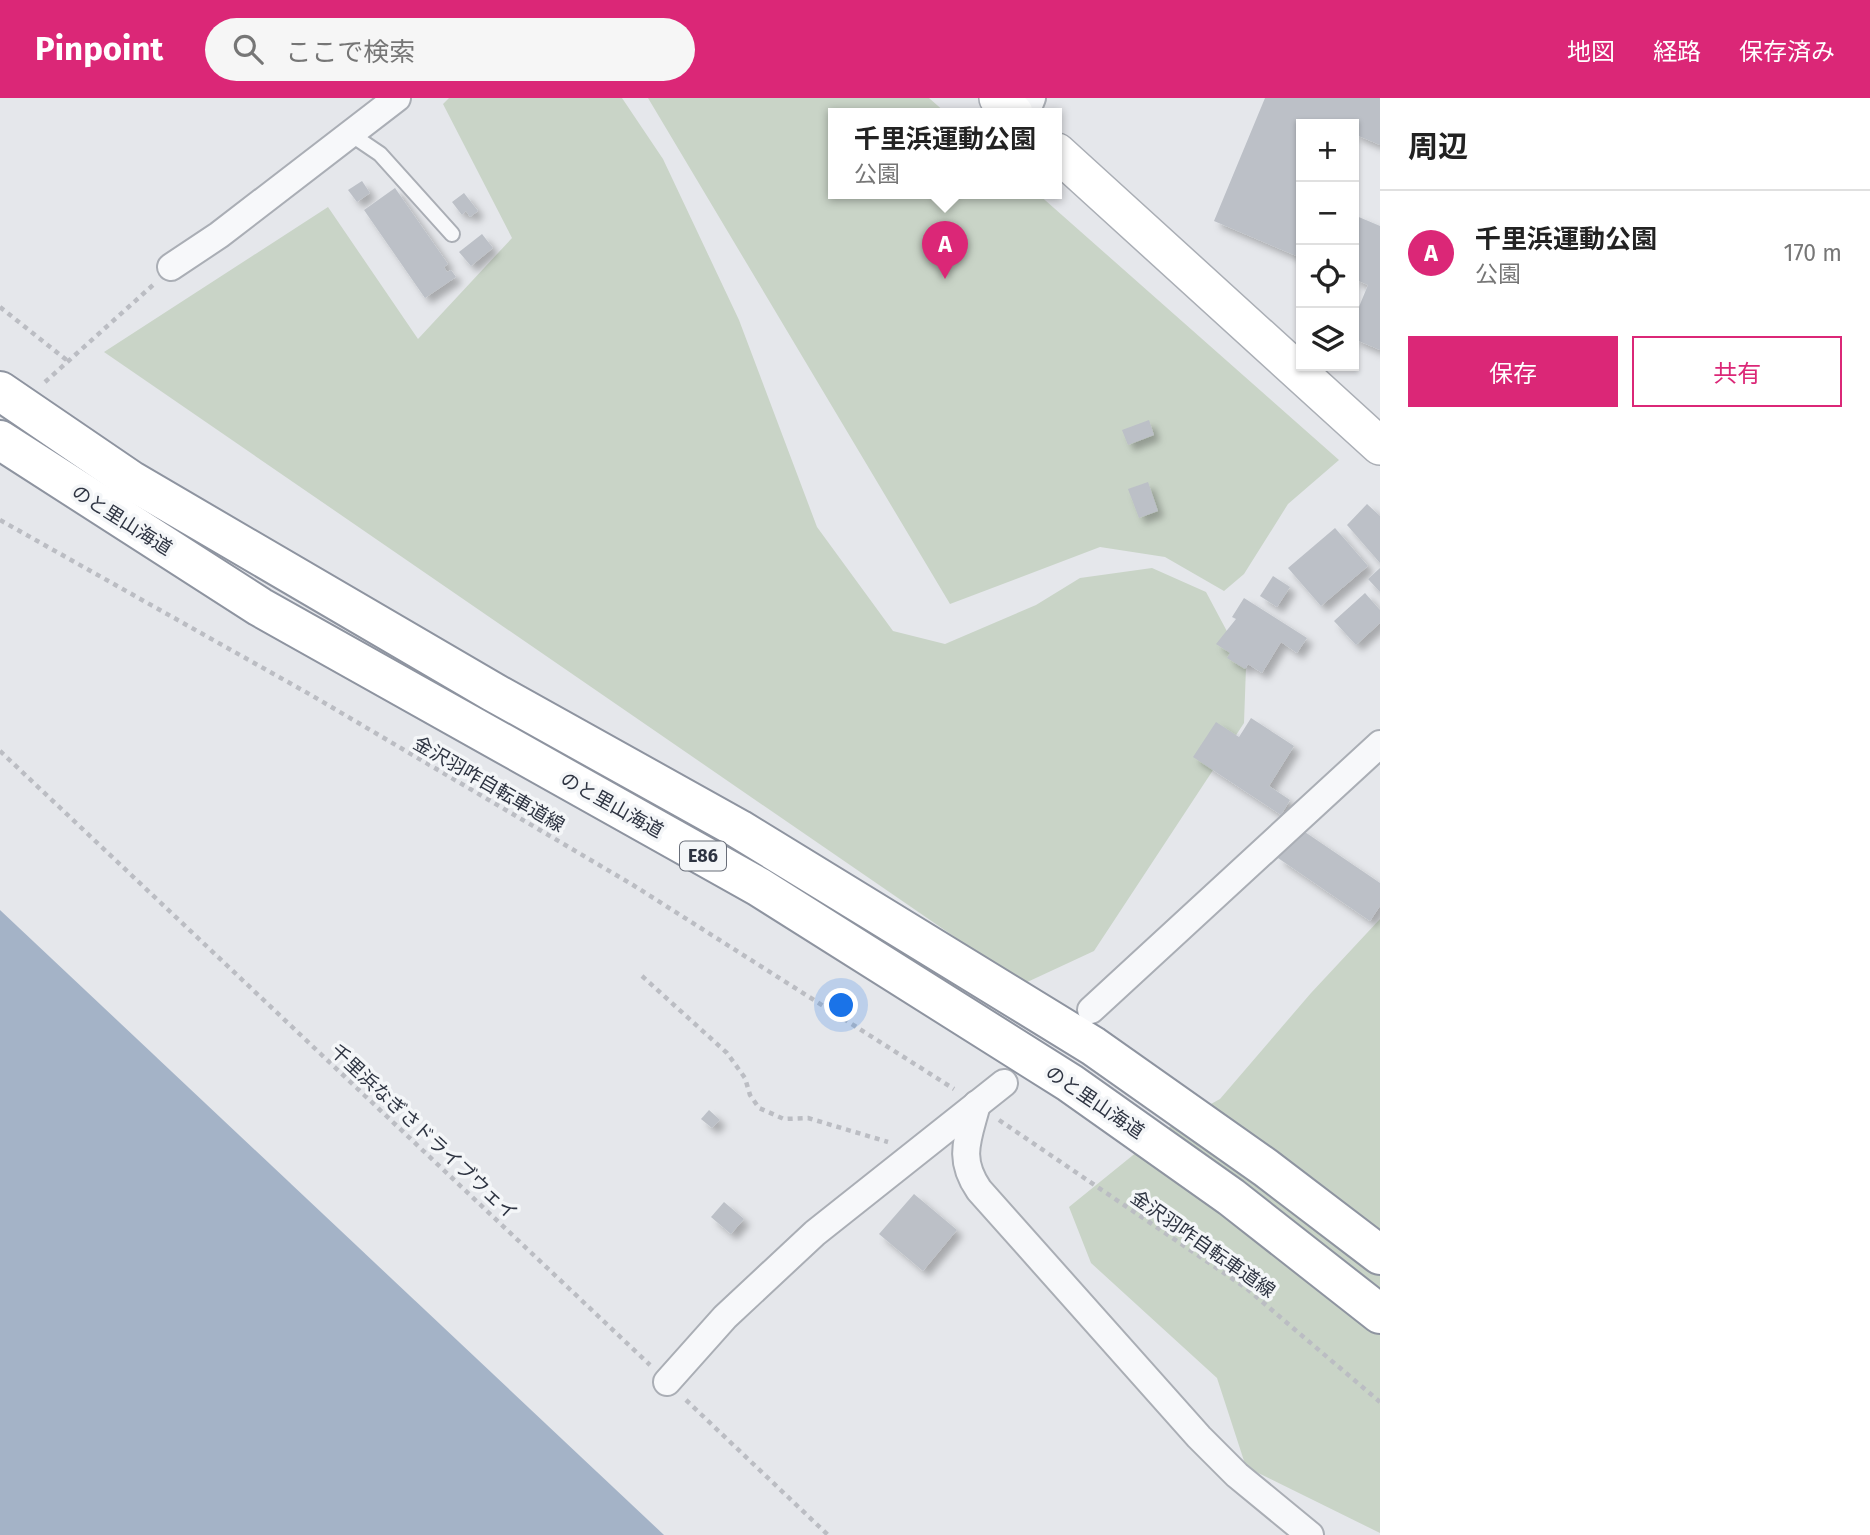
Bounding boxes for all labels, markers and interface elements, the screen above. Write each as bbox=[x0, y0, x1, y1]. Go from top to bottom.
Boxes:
search box bbox=[205, 18, 695, 81]
text: Pinpoint bbox=[35, 29, 163, 69]
icon: search bbox=[229, 30, 267, 68]
text: ここで検索 bbox=[285, 37, 415, 68]
text: 地図 bbox=[1567, 38, 1615, 66]
text: 経路 bbox=[1653, 38, 1701, 66]
text: 保存済み bbox=[1739, 38, 1835, 66]
popup bbox=[828, 108, 1062, 199]
map controls bbox=[1296, 119, 1359, 371]
button: + bbox=[1296, 119, 1359, 182]
text: 千里浜運動公園 bbox=[854, 124, 1036, 155]
text: 周辺 bbox=[1408, 129, 1468, 165]
text: 公園 bbox=[854, 160, 900, 188]
button: − bbox=[1296, 182, 1359, 245]
pin: A bbox=[922, 221, 968, 279]
text: 千里浜運動公園 bbox=[1475, 224, 1657, 255]
text: A bbox=[1424, 239, 1438, 267]
text: 170 m bbox=[1783, 239, 1842, 267]
button: locate bbox=[1296, 245, 1359, 308]
text: 公園 bbox=[1475, 260, 1521, 288]
button: layers bbox=[1296, 308, 1359, 371]
button: 保存 bbox=[1408, 336, 1618, 407]
button: 共有 bbox=[1632, 336, 1842, 407]
street label: のと里山海道 bbox=[68, 480, 176, 560]
street label: 金沢羽咋自転車道線 bbox=[409, 731, 569, 837]
street label: のと里山海道 bbox=[557, 767, 667, 843]
road number: E86 bbox=[680, 842, 726, 870]
your location bbox=[824, 988, 858, 1022]
street label: 千里浜なぎさドライブウェイ bbox=[326, 1039, 522, 1225]
street label: のと里山海道 bbox=[1041, 1061, 1149, 1143]
street label: 金沢羽咋自転車道線 bbox=[1126, 1186, 1280, 1302]

